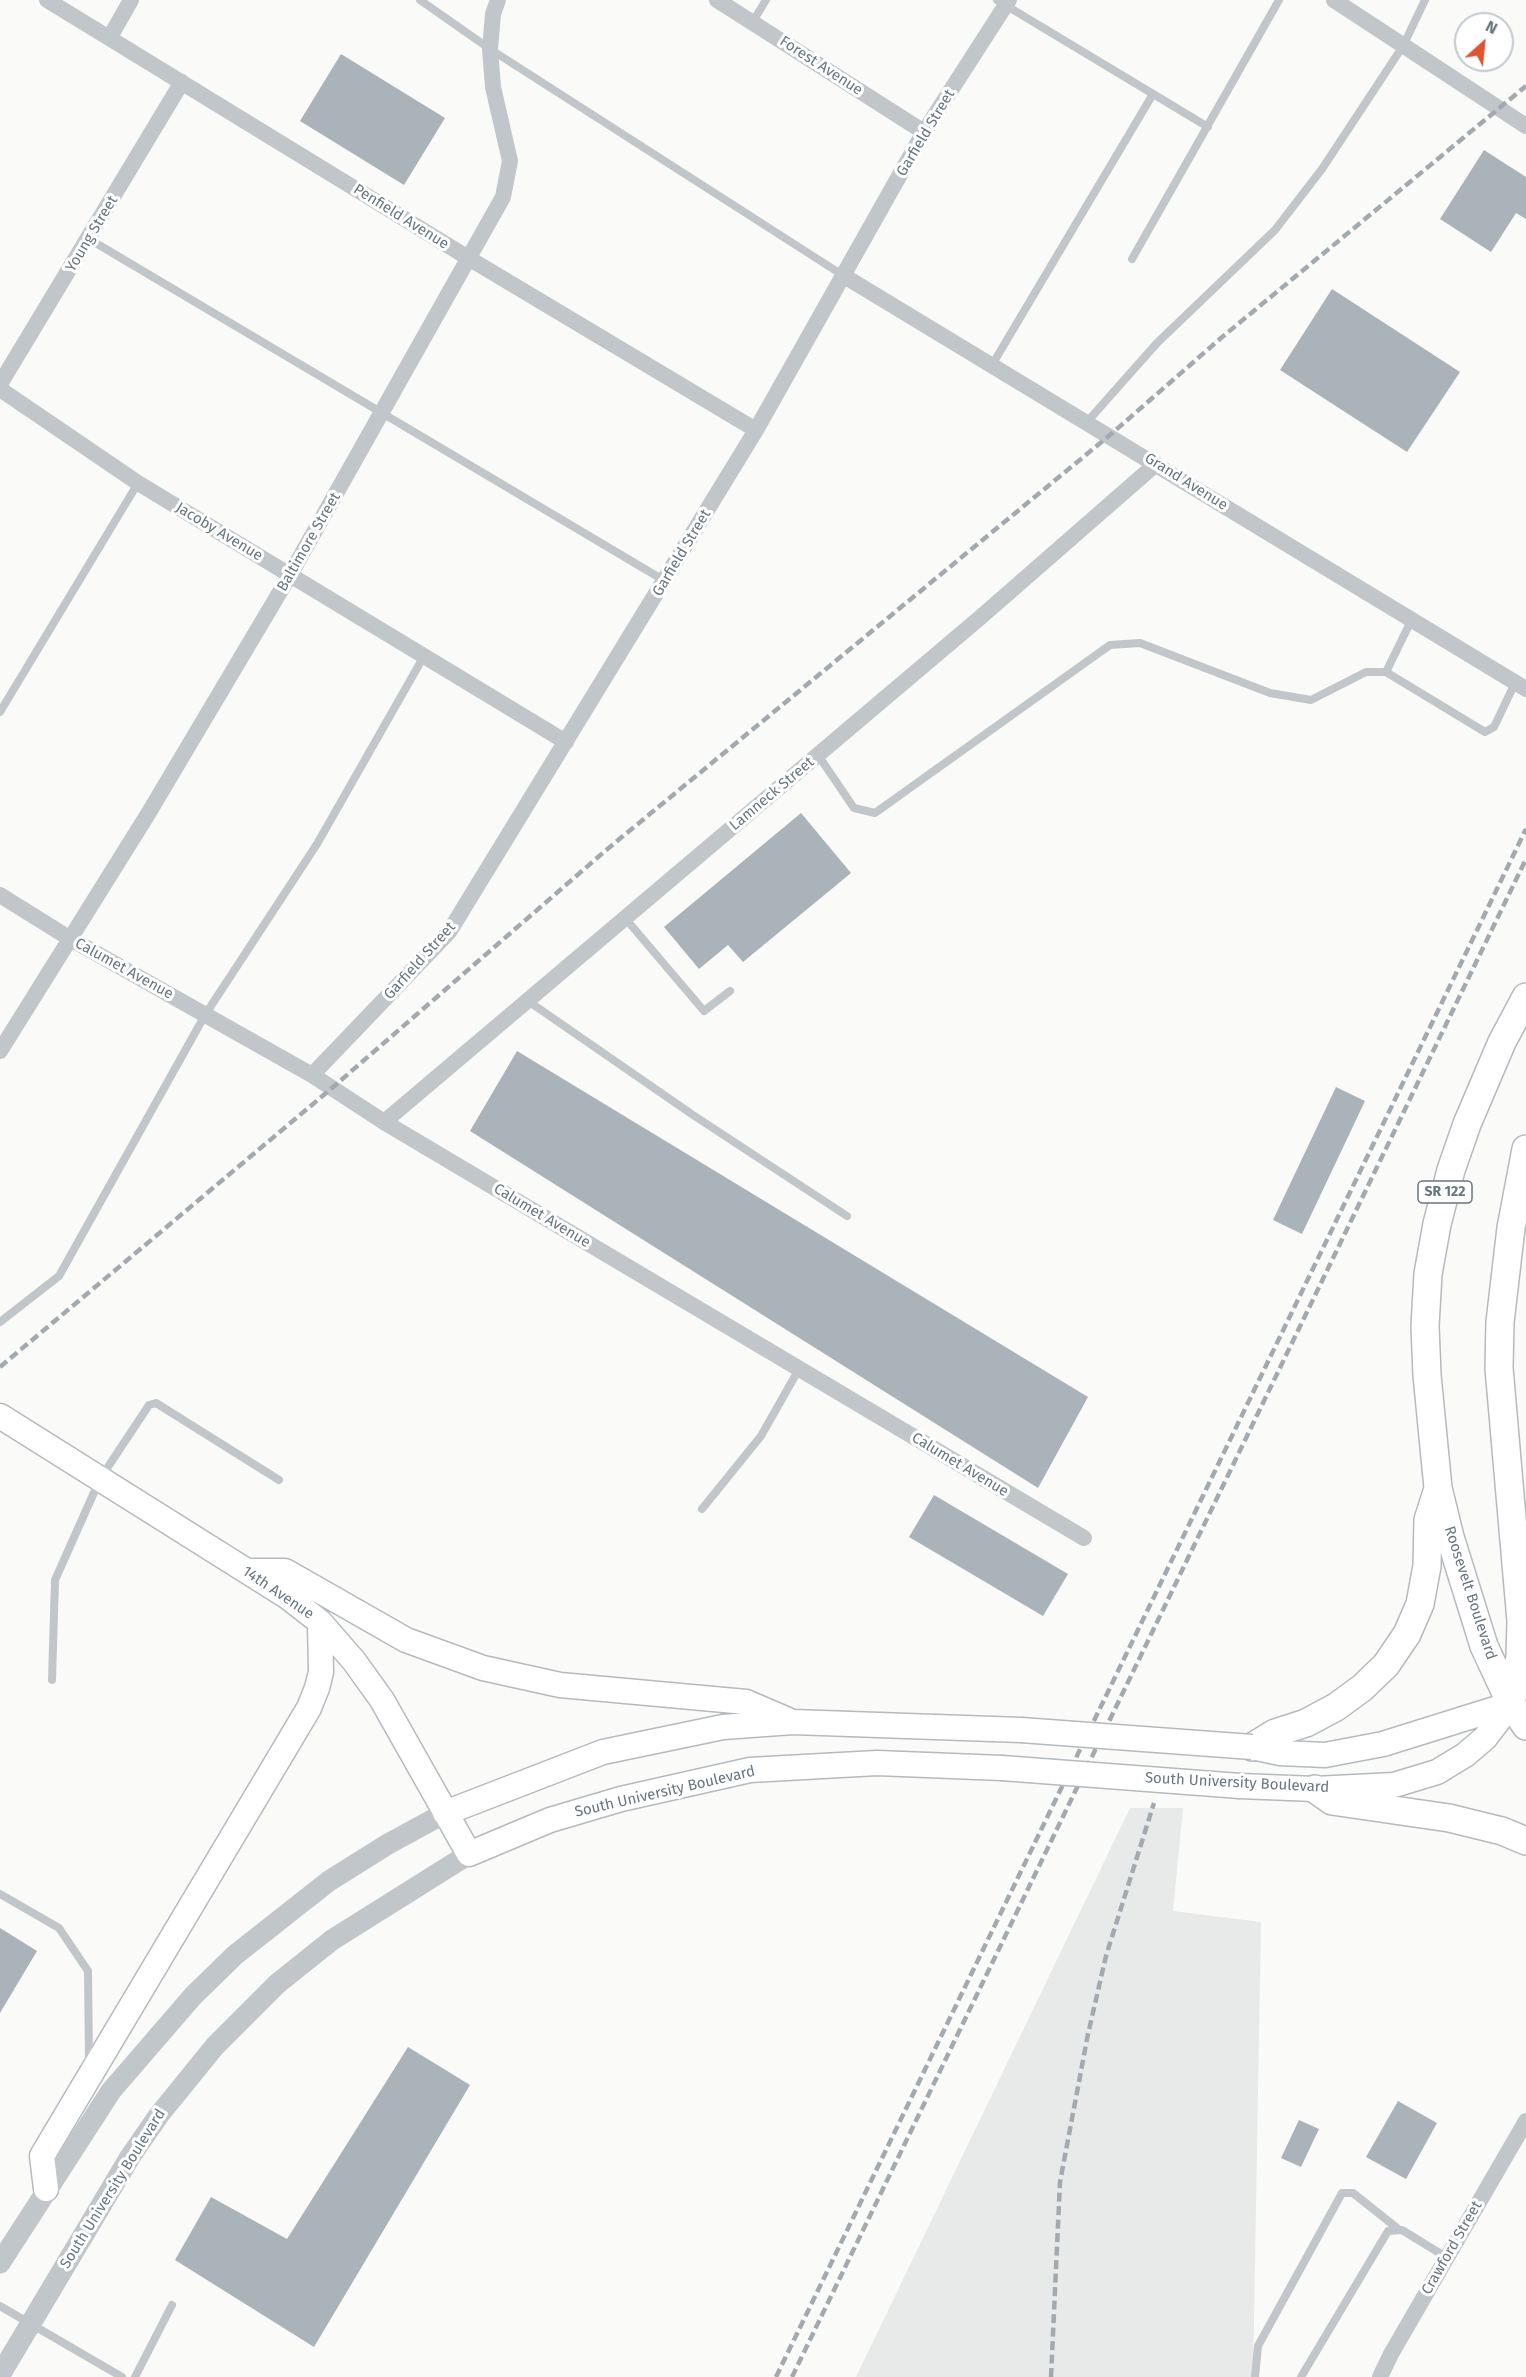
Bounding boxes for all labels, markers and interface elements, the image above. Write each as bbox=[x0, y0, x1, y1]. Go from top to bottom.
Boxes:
north arrow bbox=[1454, 12, 1514, 72]
text: N bbox=[1482, 16, 1501, 38]
street label: Forest Avenue bbox=[776, 33, 866, 99]
street label: Garfield Street bbox=[893, 86, 959, 180]
street label: Penfield Avenue bbox=[350, 180, 452, 254]
street label: Young Street bbox=[62, 192, 122, 276]
street label: Grand Avenue bbox=[1141, 449, 1231, 515]
street label: Baltimore Street bbox=[273, 489, 345, 595]
street label: Jacoby Avenue bbox=[172, 499, 266, 565]
street label: Garfield Street bbox=[649, 506, 715, 600]
street label: Lamneck Street bbox=[726, 753, 818, 835]
street label: Garfield Street bbox=[380, 918, 460, 1004]
street label: Calumet Avenue bbox=[72, 935, 176, 1003]
street label: Calumet Avenue bbox=[490, 1180, 594, 1252]
road number: SR 122 bbox=[1418, 1181, 1472, 1203]
street label: Calumet Avenue bbox=[908, 1429, 1012, 1501]
street label: Roosevelt Boulevard bbox=[1440, 1524, 1500, 1662]
street label: 14th Avenue bbox=[239, 1562, 317, 1624]
street label: South University Boulevard bbox=[573, 1762, 757, 1822]
street label: South University Boulevard bbox=[1144, 1769, 1330, 1797]
street label: South University Boulevard bbox=[56, 2106, 170, 2272]
street label: Crawford Street bbox=[1418, 2198, 1486, 2298]

